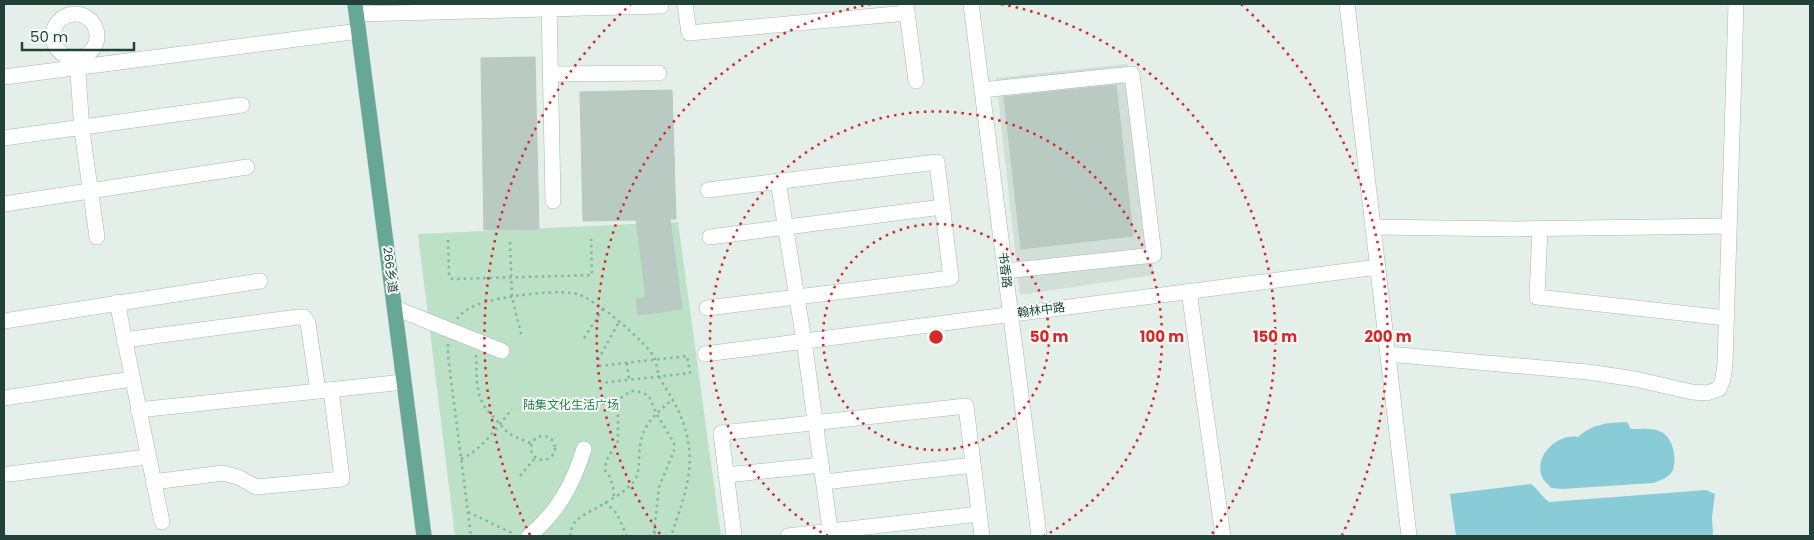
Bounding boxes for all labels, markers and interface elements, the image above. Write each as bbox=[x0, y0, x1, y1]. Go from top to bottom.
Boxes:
scale bar bbox=[22, 20, 135, 52]
text: 50 m bbox=[30, 26, 68, 47]
street label: 266乡道 bbox=[379, 246, 402, 294]
street label: 书香路 bbox=[995, 251, 1016, 289]
street label: 翰林中路 bbox=[1016, 298, 1066, 321]
text: 50 m bbox=[1030, 326, 1068, 347]
text: 100 m bbox=[1140, 326, 1184, 347]
text: 150 m bbox=[1253, 326, 1297, 347]
text: 200 m bbox=[1364, 326, 1412, 347]
centre of rings bbox=[927, 328, 945, 346]
park label: 陆集文化生活广场 bbox=[523, 396, 619, 413]

